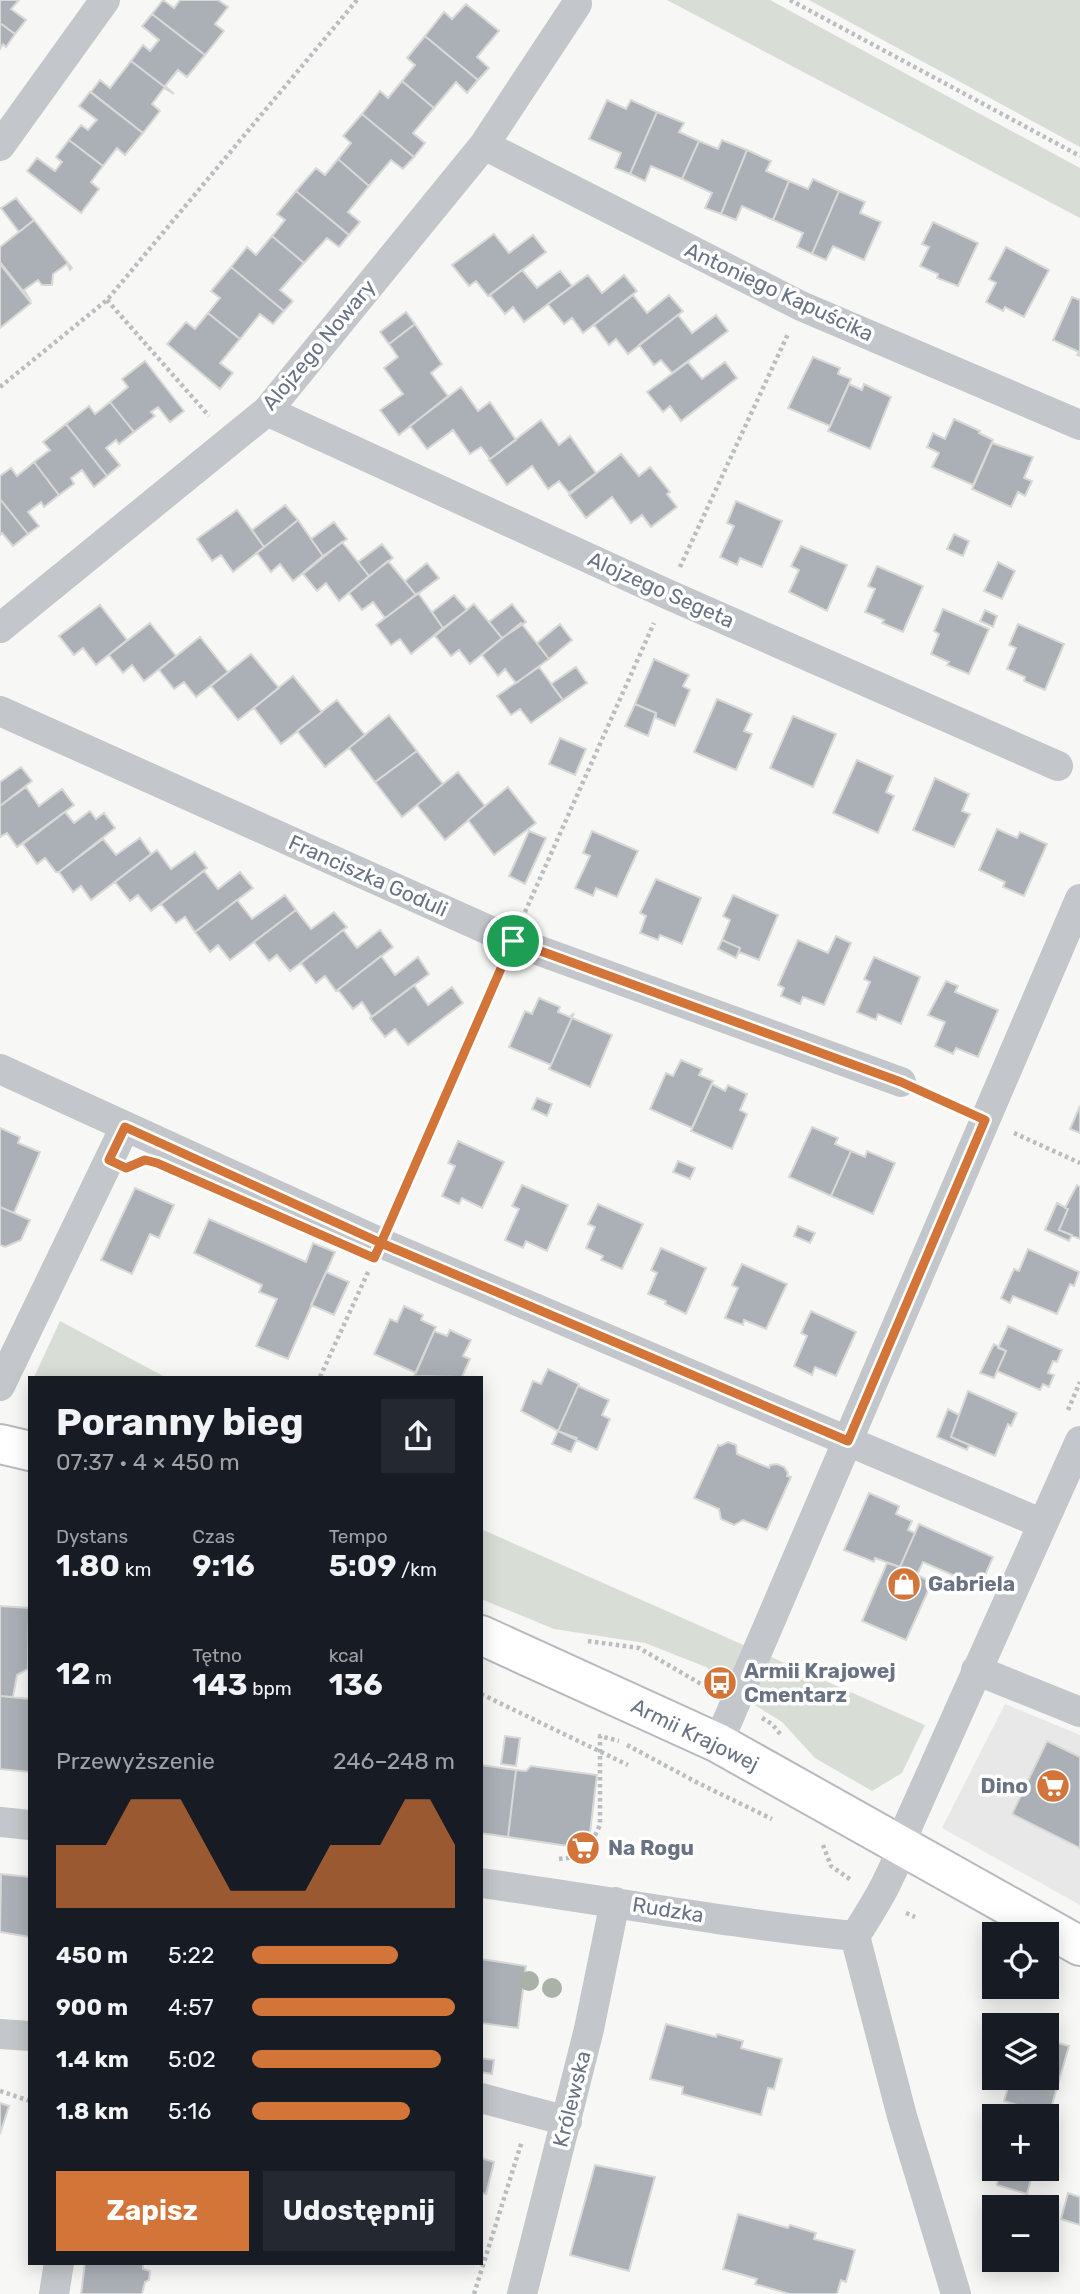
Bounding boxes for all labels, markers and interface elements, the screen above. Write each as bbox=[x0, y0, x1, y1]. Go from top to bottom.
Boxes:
street label: Antoniego Kapuścika bbox=[681, 237, 877, 346]
street label: Alojzego Nowary bbox=[257, 274, 381, 415]
street label: Alojzego Segeta bbox=[584, 546, 738, 633]
street label: Franciszka Goduli bbox=[285, 829, 451, 922]
pin bbox=[483, 911, 543, 971]
icon: arrive bbox=[494, 922, 532, 960]
text: Poranny bieg bbox=[56, 1399, 304, 1445]
button: share bbox=[381, 1399, 455, 1473]
text: 07:37 · 4 × 450 m bbox=[56, 1448, 240, 1476]
text: Dystans bbox=[56, 1525, 128, 1548]
text: Czas bbox=[192, 1525, 235, 1548]
text: Tempo bbox=[329, 1525, 388, 1548]
text: 1.80 bbox=[56, 1548, 120, 1584]
text: 9:16 bbox=[192, 1548, 255, 1584]
text: 5:09 bbox=[329, 1548, 396, 1584]
text: km bbox=[120, 1558, 151, 1581]
text: /km bbox=[396, 1558, 437, 1581]
shop icon: Gabriela bbox=[885, 1565, 923, 1603]
place label: Gabriela bbox=[928, 1571, 1015, 1596]
text: Tętno bbox=[192, 1644, 242, 1667]
text: kcal bbox=[329, 1644, 364, 1667]
text: 12 bbox=[56, 1656, 90, 1692]
place label: Armii Krajowej Cmentarz bbox=[744, 1658, 896, 1707]
bus stop icon: Armii Krajowej Cmentarz bbox=[701, 1664, 739, 1702]
text: m bbox=[90, 1666, 112, 1689]
text: 143 bbox=[192, 1667, 248, 1703]
text: 136 bbox=[329, 1667, 383, 1703]
text: bpm bbox=[248, 1677, 292, 1700]
street label: Armii Krajowej bbox=[627, 1693, 763, 1776]
text: Przewyższenie bbox=[56, 1747, 215, 1775]
text: 246–248 m bbox=[333, 1747, 455, 1775]
supermarket icon: Dino bbox=[1034, 1767, 1072, 1805]
place label: Dino bbox=[981, 1773, 1028, 1798]
supermarket icon: Na Rogu bbox=[564, 1829, 602, 1867]
place label: Na Rogu bbox=[608, 1835, 694, 1860]
street label: Rudzka bbox=[631, 1892, 705, 1927]
map controls bbox=[982, 1922, 1059, 2272]
button: locate bbox=[982, 1922, 1059, 1999]
text: 450 m bbox=[56, 1941, 128, 1969]
text: 5:22 bbox=[168, 1941, 215, 1969]
text: 900 m bbox=[56, 1993, 128, 2021]
text: 4:57 bbox=[168, 1993, 214, 2021]
button: layers bbox=[982, 2013, 1059, 2090]
text: 1.4 km bbox=[56, 2045, 129, 2073]
text: 5:02 bbox=[168, 2045, 216, 2073]
street label: Królewska bbox=[547, 2048, 596, 2150]
text: 1.8 km bbox=[56, 2097, 129, 2125]
text: 5:16 bbox=[168, 2097, 211, 2125]
button: + bbox=[982, 2104, 1059, 2181]
button: Zapisz bbox=[56, 2171, 249, 2251]
button: Udostępnij bbox=[263, 2171, 455, 2251]
button: − bbox=[982, 2195, 1059, 2272]

